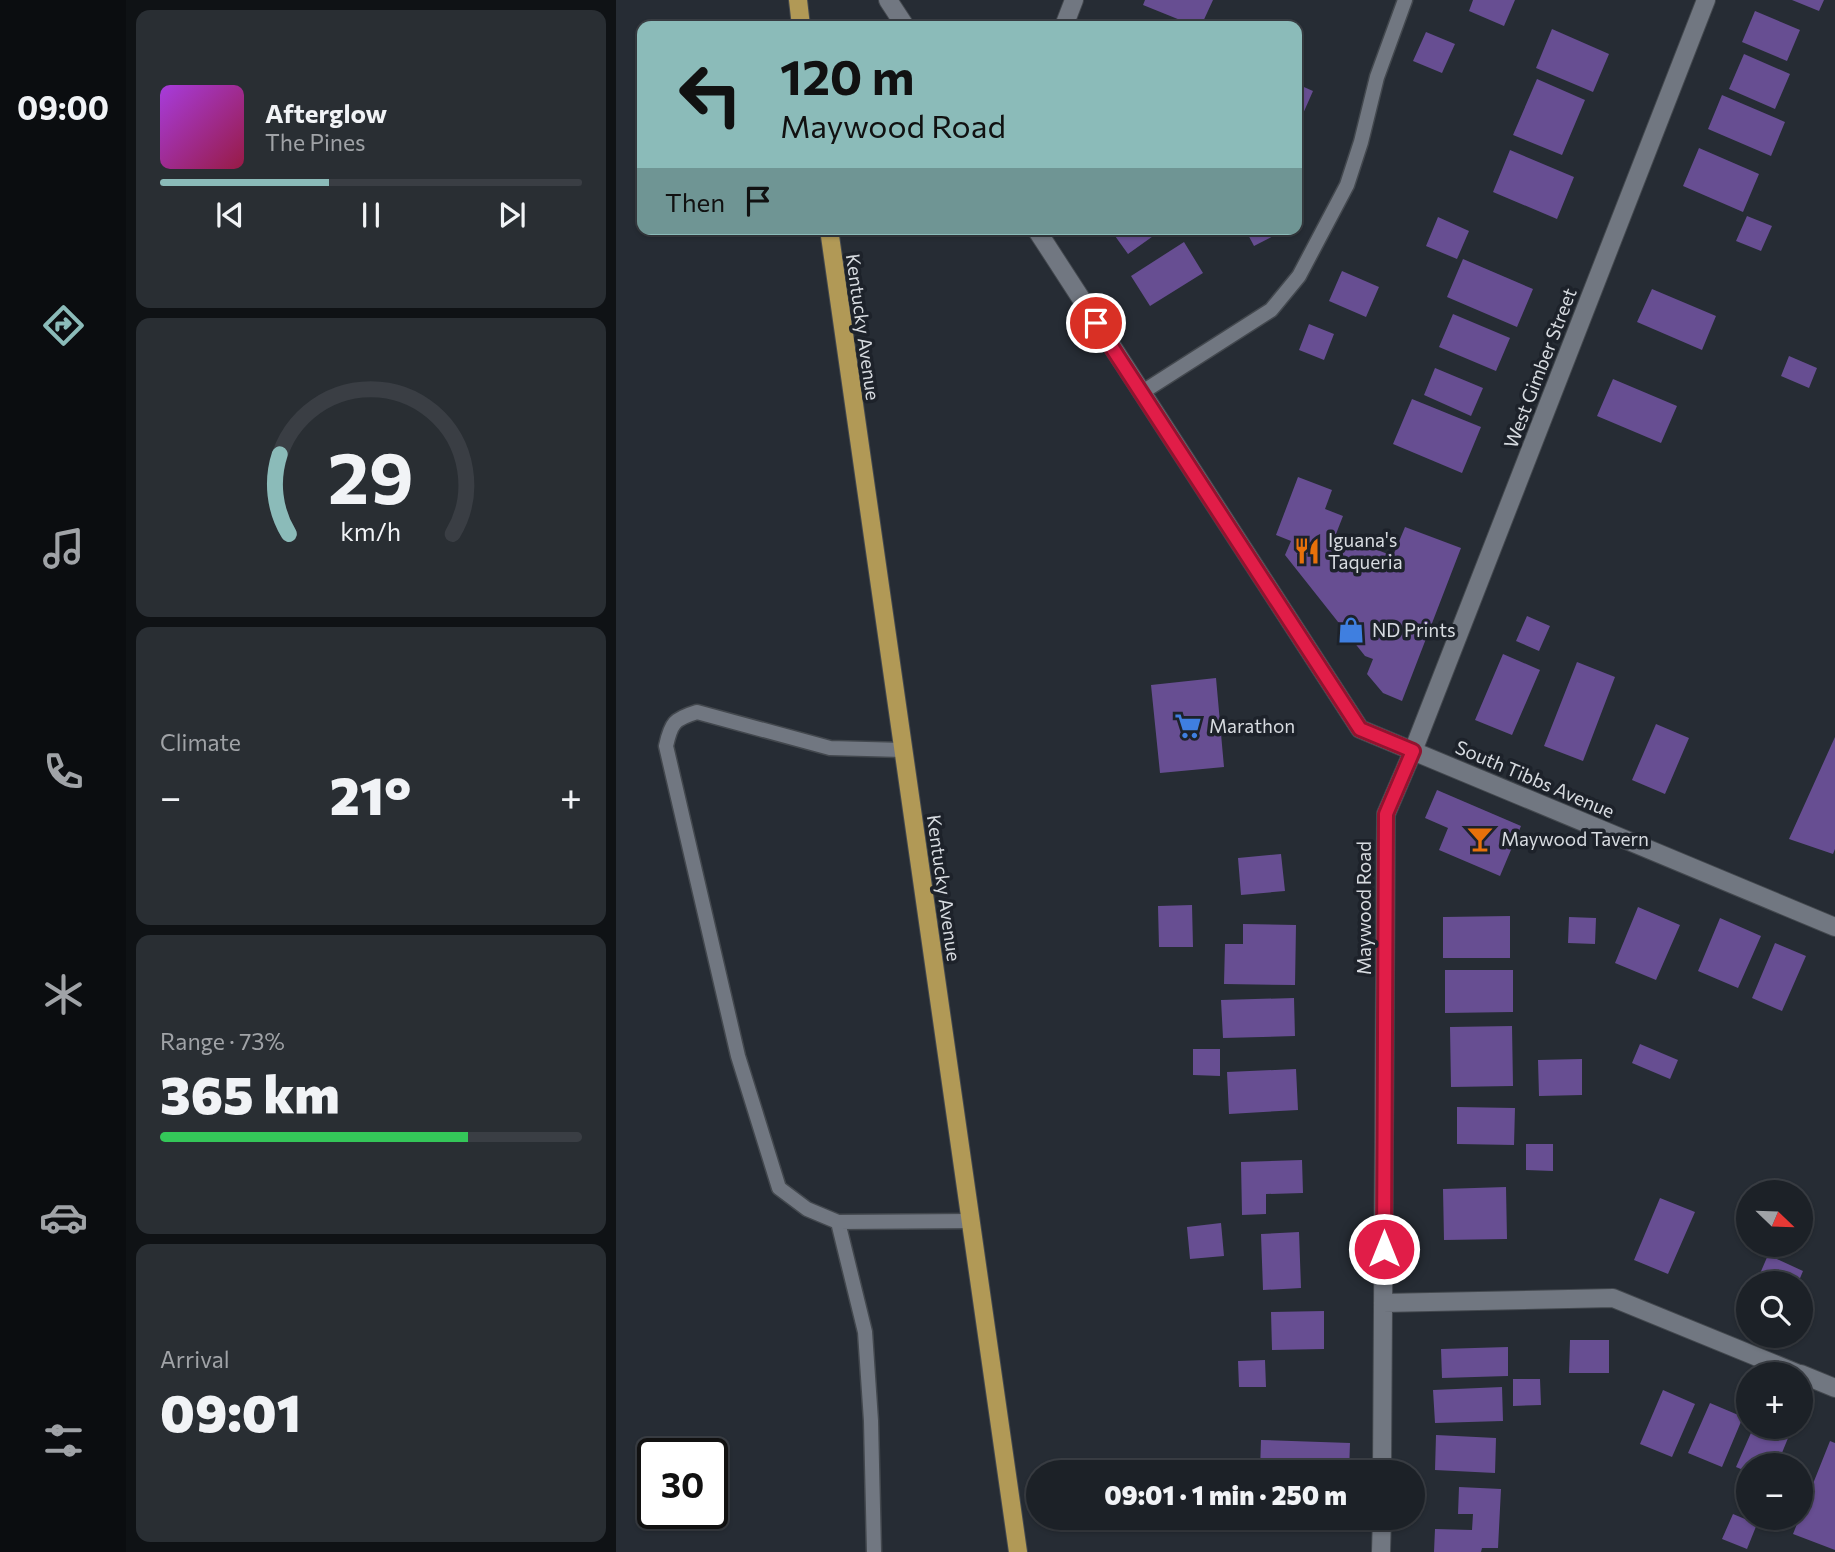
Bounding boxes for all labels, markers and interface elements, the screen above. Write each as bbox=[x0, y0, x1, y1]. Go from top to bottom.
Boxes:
text: 120 m bbox=[780, 45, 914, 105]
icon: left bbox=[665, 49, 756, 140]
text: 09:00 bbox=[17, 87, 109, 127]
text: Afterglow bbox=[265, 97, 387, 128]
text: Maywood Road bbox=[780, 105, 1006, 145]
text: The Pines bbox=[265, 128, 366, 156]
icon: arrive bbox=[739, 182, 777, 220]
text: Then bbox=[665, 186, 725, 217]
icon: previous bbox=[211, 196, 249, 234]
icon: pause bbox=[352, 196, 390, 234]
icon: next bbox=[493, 196, 531, 234]
street label: Kentucky Avenue bbox=[842, 252, 885, 402]
street label: West Gimber Street bbox=[1498, 284, 1581, 451]
pin bbox=[1066, 293, 1126, 353]
icon: directions bbox=[39, 301, 88, 350]
icon: arrive bbox=[1077, 304, 1115, 342]
text: 29 bbox=[328, 430, 414, 519]
text: km/h bbox=[341, 515, 401, 545]
icon: music bbox=[39, 524, 88, 573]
place label: Iguana's Taqueria bbox=[1328, 528, 1403, 573]
restaurant icon: Iguana's Taqueria bbox=[1292, 536, 1322, 566]
shop icon: ND Prints bbox=[1336, 615, 1366, 645]
place label: ND Prints bbox=[1372, 618, 1456, 641]
supermarket icon: Marathon bbox=[1173, 711, 1203, 741]
place label: Marathon bbox=[1209, 714, 1295, 737]
text: Climate bbox=[160, 728, 241, 756]
street label: South Tibbs Avenue bbox=[1452, 735, 1618, 822]
icon: phone bbox=[39, 747, 88, 796]
text: 21° bbox=[330, 762, 411, 826]
text: − bbox=[160, 772, 182, 819]
text: + bbox=[560, 772, 582, 819]
street label: Kentucky Avenue bbox=[923, 813, 966, 963]
bar icon: Maywood Tavern bbox=[1465, 824, 1495, 854]
place label: Maywood Tavern bbox=[1501, 827, 1649, 850]
street label: Maywood Road bbox=[1352, 841, 1375, 975]
icon: climate bbox=[39, 970, 88, 1019]
text: Range · 73% bbox=[160, 1027, 285, 1055]
text: 365 km bbox=[160, 1061, 340, 1125]
north arrow bbox=[1736, 1180, 1813, 1256]
map controls bbox=[1736, 1180, 1813, 1530]
icon: car bbox=[39, 1193, 88, 1242]
position arrow bbox=[1347, 1212, 1421, 1286]
button: search bbox=[1736, 1271, 1813, 1348]
text: Arrival bbox=[160, 1345, 230, 1373]
button: + bbox=[1736, 1362, 1813, 1439]
text: 09:01 bbox=[160, 1379, 301, 1443]
icon: filters bbox=[39, 1416, 88, 1465]
speed limit sign: 30 bbox=[637, 1438, 728, 1529]
button: − bbox=[1736, 1453, 1813, 1530]
text: 09:01 · 1 min · 250 m bbox=[1104, 1479, 1347, 1510]

